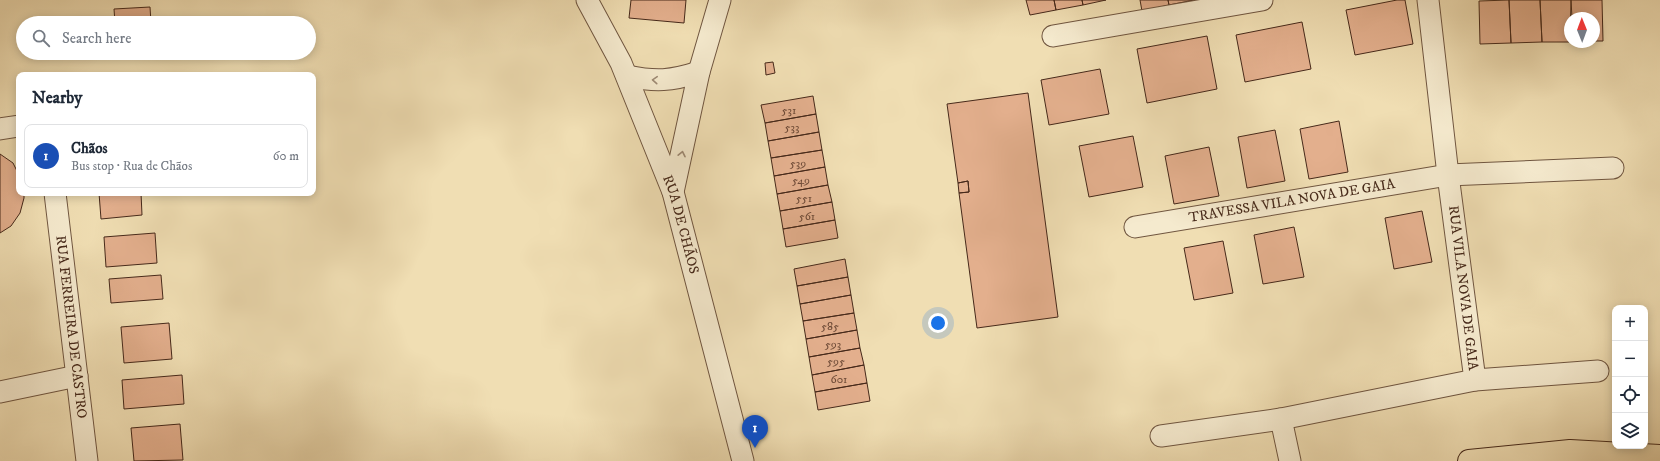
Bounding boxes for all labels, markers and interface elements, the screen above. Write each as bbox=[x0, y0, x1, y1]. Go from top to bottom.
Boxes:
north arrow bbox=[1564, 12, 1600, 48]
search box bbox=[16, 16, 316, 60]
icon: search bbox=[30, 27, 52, 49]
text: Search here bbox=[62, 29, 131, 48]
one-way arrow bbox=[652, 76, 658, 85]
text: Nearby bbox=[32, 87, 82, 109]
house number: 531 bbox=[782, 103, 796, 118]
house number: 533 bbox=[785, 120, 799, 135]
text: Chãos bbox=[71, 139, 108, 158]
text: 1 bbox=[44, 148, 48, 164]
text: 60 m bbox=[273, 148, 299, 164]
one-way arrow bbox=[677, 151, 685, 158]
house number: 539 bbox=[790, 156, 806, 171]
text: Bus stop · Rua de Chãos bbox=[71, 158, 192, 174]
street label: RUA DE CHÃOS bbox=[658, 172, 703, 276]
house number: 549 bbox=[792, 173, 810, 188]
street label: TRAVESSA VILA NOVA DE GAIA bbox=[1187, 175, 1397, 227]
house number: 551 bbox=[796, 191, 812, 206]
street label: RUA VILA NOVA DE GAIA bbox=[1444, 204, 1482, 373]
house number: 561 bbox=[799, 209, 815, 224]
street label: RUA FERREIRA DE CASTRO bbox=[51, 235, 91, 420]
map controls bbox=[1612, 305, 1648, 449]
button: + bbox=[1612, 305, 1648, 341]
your location bbox=[928, 313, 948, 333]
house number: 585 bbox=[821, 319, 839, 334]
house number: 593 bbox=[825, 337, 841, 352]
button: − bbox=[1612, 341, 1648, 377]
house number: 595 bbox=[827, 354, 845, 369]
house number: 601 bbox=[830, 372, 848, 387]
button: locate bbox=[1612, 377, 1648, 413]
button: layers bbox=[1612, 413, 1648, 449]
pin: 1 bbox=[742, 415, 768, 448]

